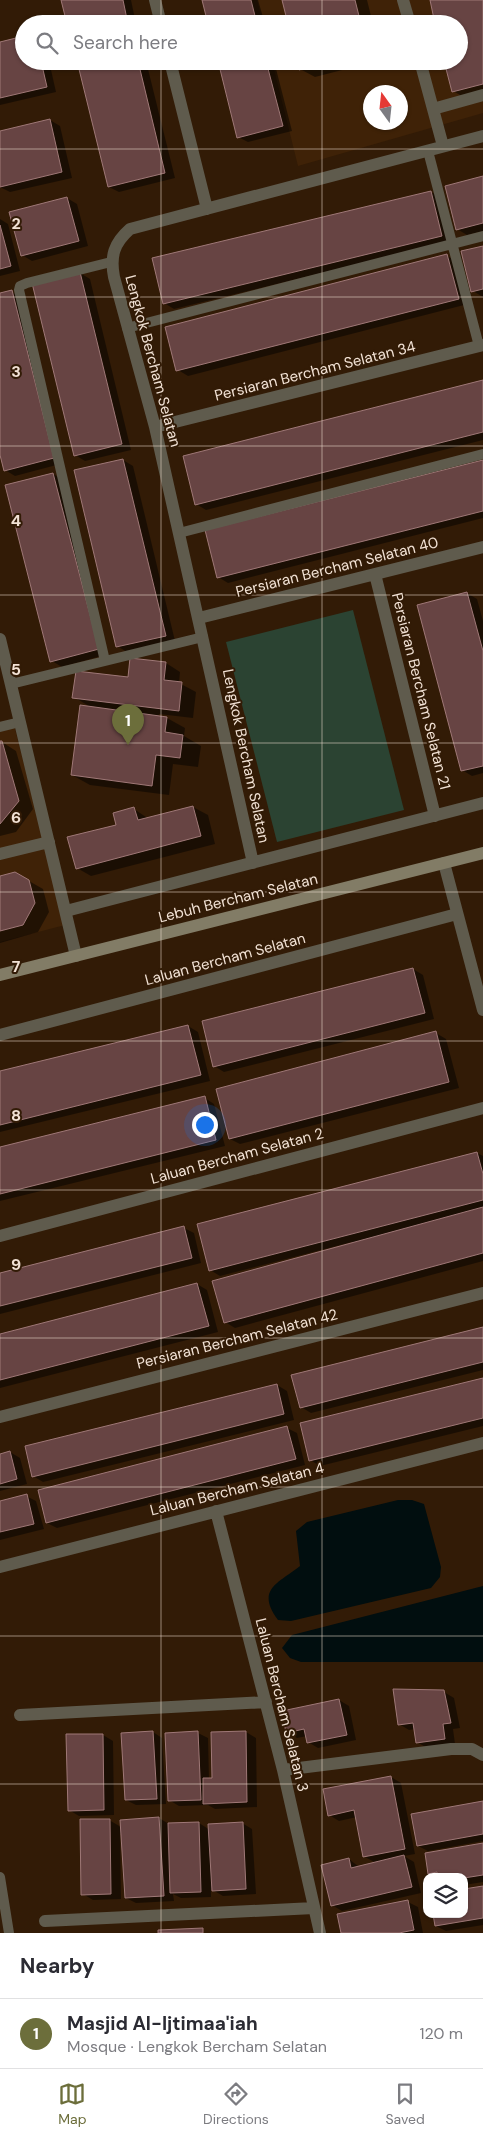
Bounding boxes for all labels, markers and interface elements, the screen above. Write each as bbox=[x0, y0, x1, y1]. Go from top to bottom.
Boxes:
search box bbox=[15, 15, 468, 70]
icon: search bbox=[33, 29, 61, 57]
text: Search here bbox=[73, 30, 178, 55]
north arrow bbox=[363, 85, 408, 130]
text: 2 bbox=[11, 213, 21, 234]
street label: Lengkok Bercham Selatan bbox=[120, 273, 186, 449]
street label: Persiaran Bercham Selatan 34 bbox=[212, 336, 418, 406]
text: 3 bbox=[11, 361, 21, 382]
text: 4 bbox=[11, 510, 21, 531]
street label: Persiaran Bercham Selatan 40 bbox=[234, 532, 440, 602]
street label: Persiaran Bercham Selatan 21 bbox=[387, 591, 455, 791]
text: 5 bbox=[11, 659, 21, 680]
street label: Lengkok Bercham Selatan bbox=[218, 667, 274, 845]
pin: 1 bbox=[112, 704, 144, 745]
text: 6 bbox=[11, 807, 21, 828]
street label: Lebuh Bercham Selatan bbox=[156, 869, 320, 927]
street label: Laluan Bercham Selatan bbox=[142, 928, 308, 990]
text: 7 bbox=[12, 956, 21, 977]
text: 8 bbox=[11, 1105, 21, 1126]
your location bbox=[192, 1112, 218, 1138]
street label: Laluan Bercham Selatan 2 bbox=[148, 1123, 326, 1189]
text: 9 bbox=[11, 1254, 21, 1275]
street label: Persiaran Bercham Selatan 42 bbox=[134, 1304, 340, 1374]
street label: Laluan Bercham Selatan 4 bbox=[148, 1458, 326, 1520]
street label: Laluan Bercham Selatan 3 bbox=[251, 1616, 313, 1794]
map controls bbox=[423, 1873, 468, 1918]
button: layers bbox=[423, 1873, 468, 1918]
text: Nearby bbox=[20, 1952, 94, 1980]
text: Masjid Al-Ijtimaa'iah bbox=[67, 2011, 258, 2036]
text: 1 bbox=[33, 2023, 39, 2044]
text: 120 m bbox=[419, 2023, 463, 2044]
text: Mosque · Lengkok Bercham Selatan bbox=[67, 2036, 327, 2057]
tab: Map bbox=[58, 2080, 86, 2128]
tab: Directions bbox=[203, 2080, 269, 2128]
tab: Saved bbox=[385, 2080, 425, 2128]

